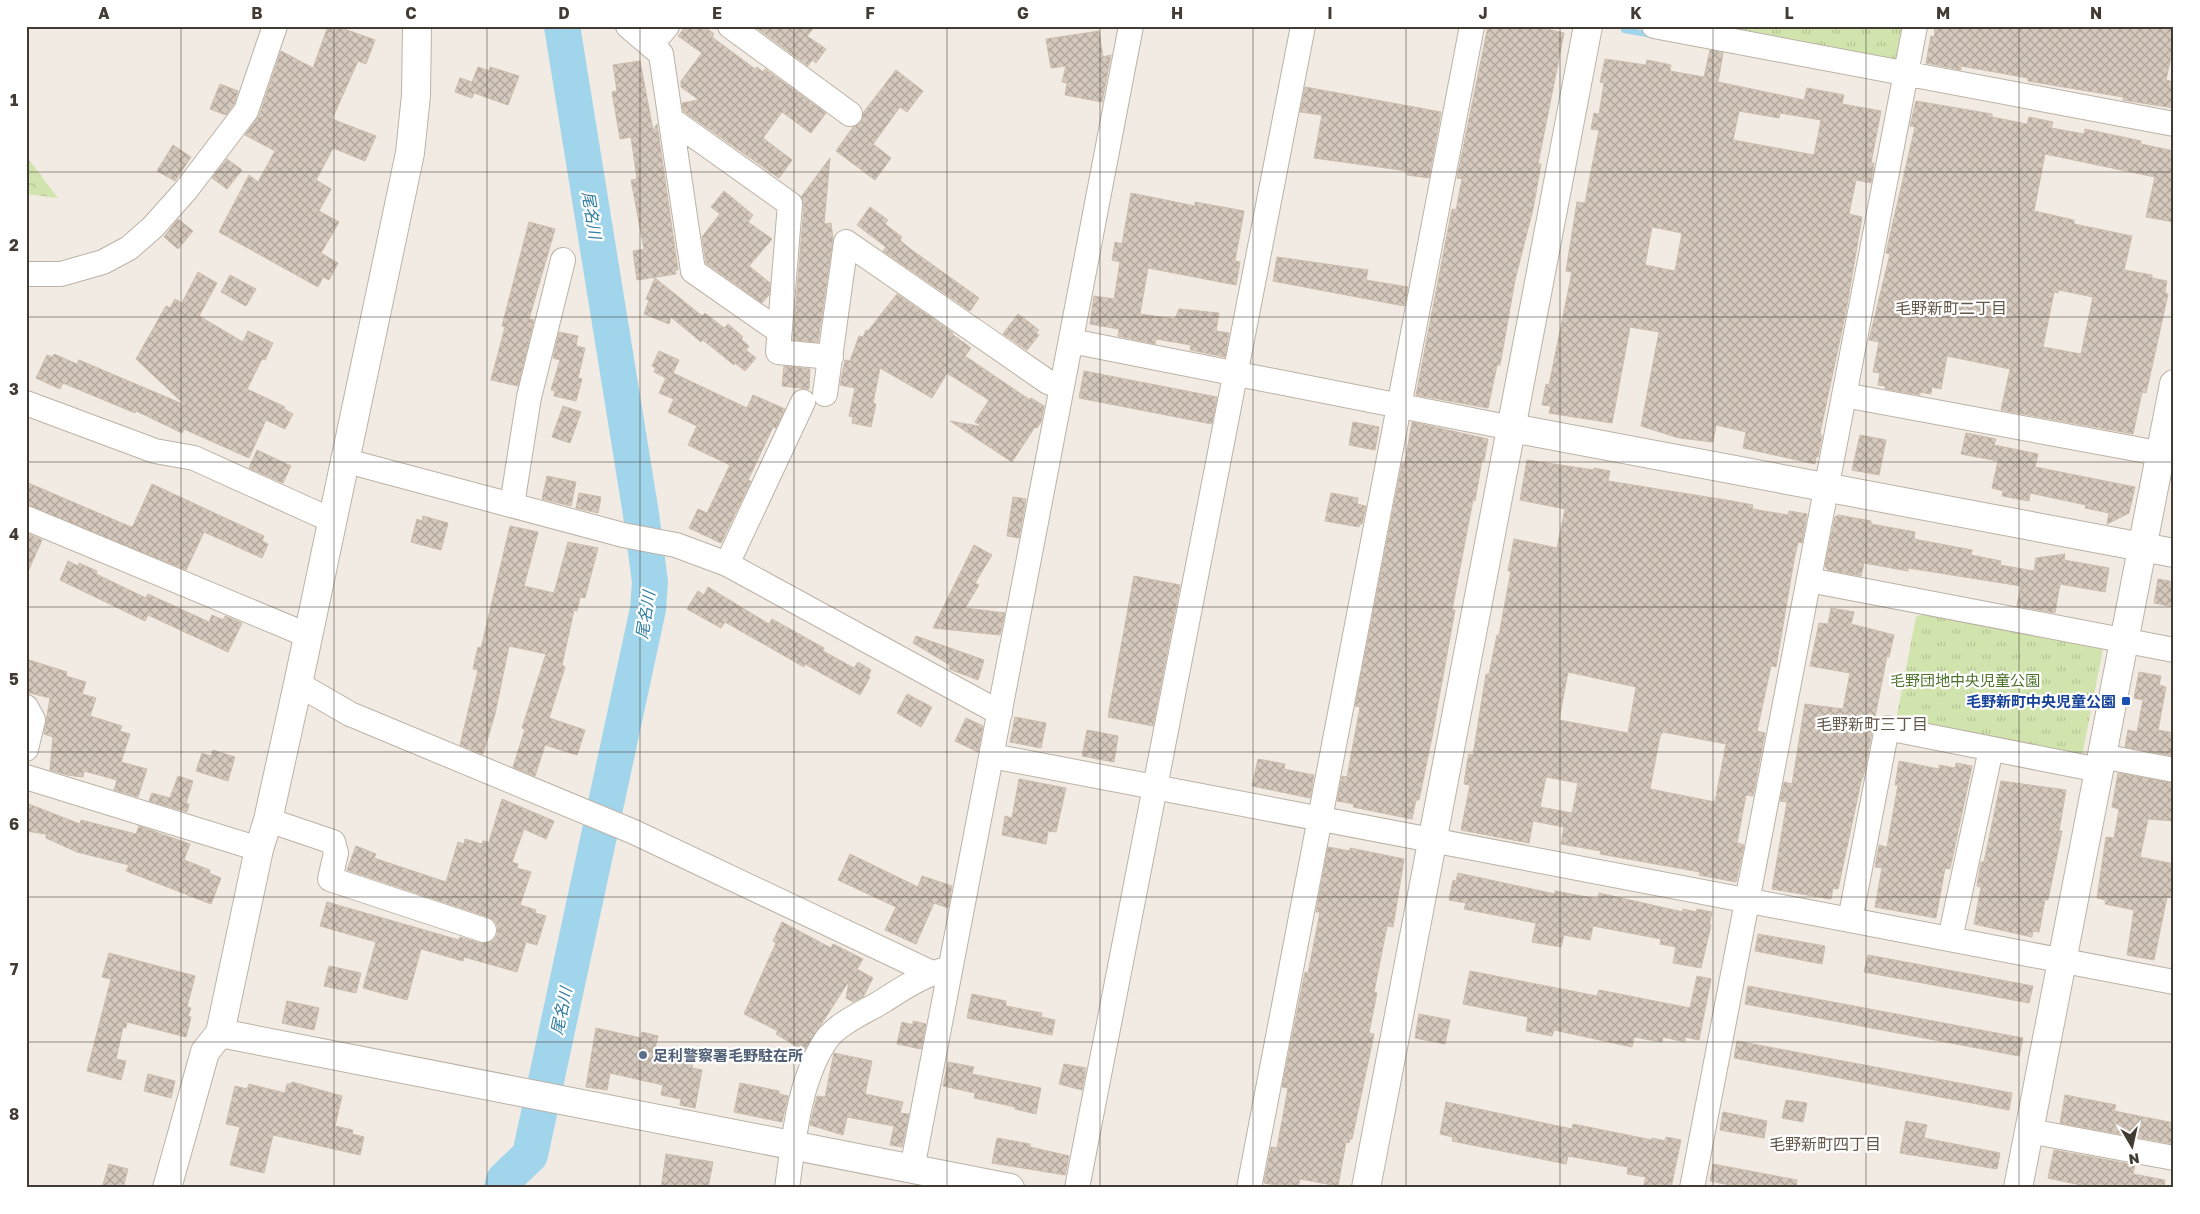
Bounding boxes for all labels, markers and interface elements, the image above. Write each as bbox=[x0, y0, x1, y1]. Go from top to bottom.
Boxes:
text: A bbox=[98, 3, 110, 23]
text: B bbox=[251, 3, 263, 23]
text: C bbox=[405, 3, 417, 23]
text: D bbox=[558, 3, 570, 23]
text: E bbox=[712, 3, 722, 23]
text: F bbox=[865, 3, 875, 23]
text: G bbox=[1017, 3, 1029, 23]
text: H bbox=[1171, 3, 1183, 23]
text: I bbox=[1327, 3, 1333, 23]
text: J bbox=[1478, 3, 1488, 23]
text: K bbox=[1630, 3, 1642, 23]
text: L bbox=[1784, 3, 1794, 23]
text: M bbox=[1936, 3, 1950, 23]
text: N bbox=[2090, 3, 2102, 23]
text: 1 bbox=[10, 90, 18, 110]
water label: 尾名川 bbox=[578, 190, 606, 242]
text: 2 bbox=[9, 235, 19, 255]
district label: 毛野新町二丁目 bbox=[1895, 298, 2007, 318]
text: 3 bbox=[9, 379, 19, 399]
text: 4 bbox=[9, 524, 19, 544]
water label: 尾名川 bbox=[631, 588, 659, 640]
text: 5 bbox=[9, 669, 19, 689]
park label: 毛野団地中央児童公園 bbox=[1890, 671, 2040, 689]
place label: 毛野新町中央児童公園 bbox=[1966, 692, 2116, 710]
marker: 毛野新町中央児童公園 bbox=[2120, 695, 2132, 707]
district label: 毛野新町三丁目 bbox=[1816, 714, 1928, 734]
text: 6 bbox=[9, 814, 19, 834]
text: 7 bbox=[10, 959, 19, 979]
water label: 尾名川 bbox=[546, 983, 576, 1037]
place label: 足利警察署毛野駐在所 bbox=[653, 1046, 803, 1064]
marker: 足利警察署毛野駐在所 bbox=[637, 1049, 649, 1061]
text: 8 bbox=[9, 1104, 19, 1124]
north arrow bbox=[2108, 1122, 2158, 1172]
district label: 毛野新町四丁目 bbox=[1769, 1134, 1881, 1154]
text: N bbox=[2128, 1150, 2141, 1169]

